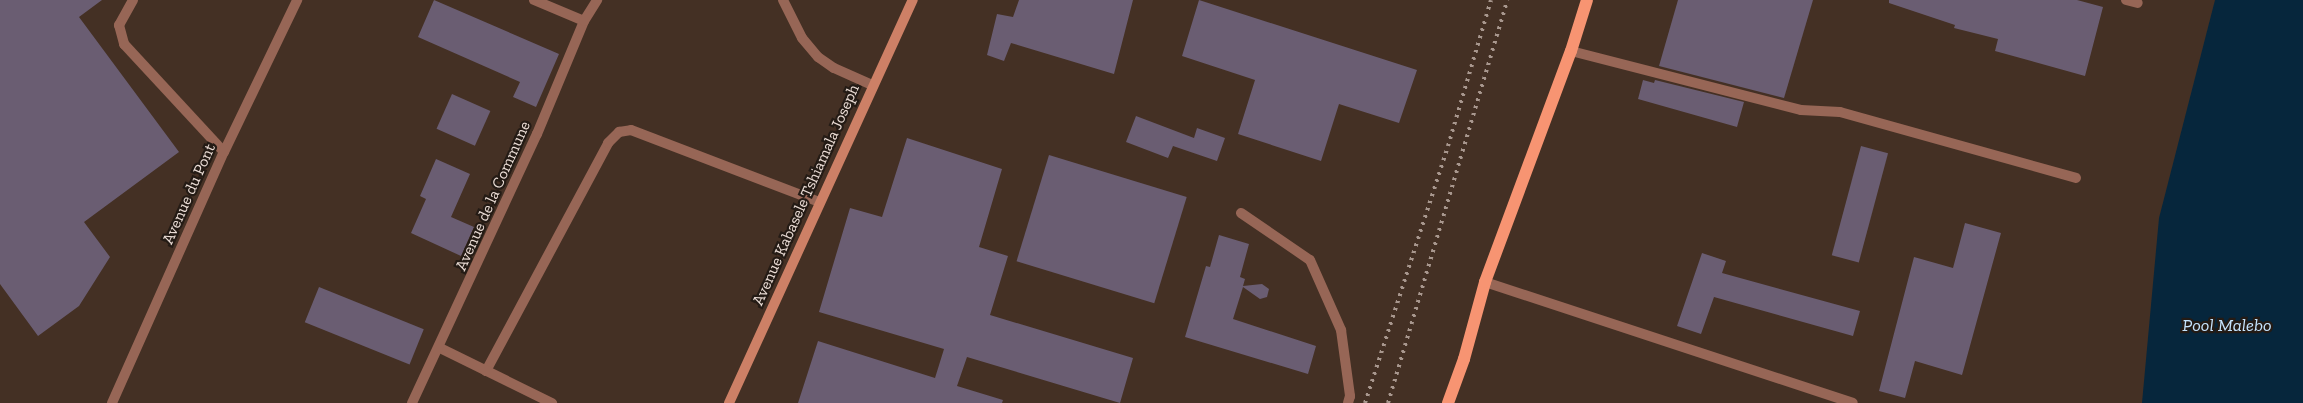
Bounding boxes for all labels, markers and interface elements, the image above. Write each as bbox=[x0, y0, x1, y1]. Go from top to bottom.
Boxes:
street label: Avenue Kabasele Tshiamala Joseph bbox=[748, 81, 864, 309]
street label: Avenue de la Commune bbox=[451, 118, 535, 274]
street label: Avenue du Pont bbox=[158, 141, 220, 247]
water label: Pool Malebo bbox=[2182, 314, 2272, 336]

